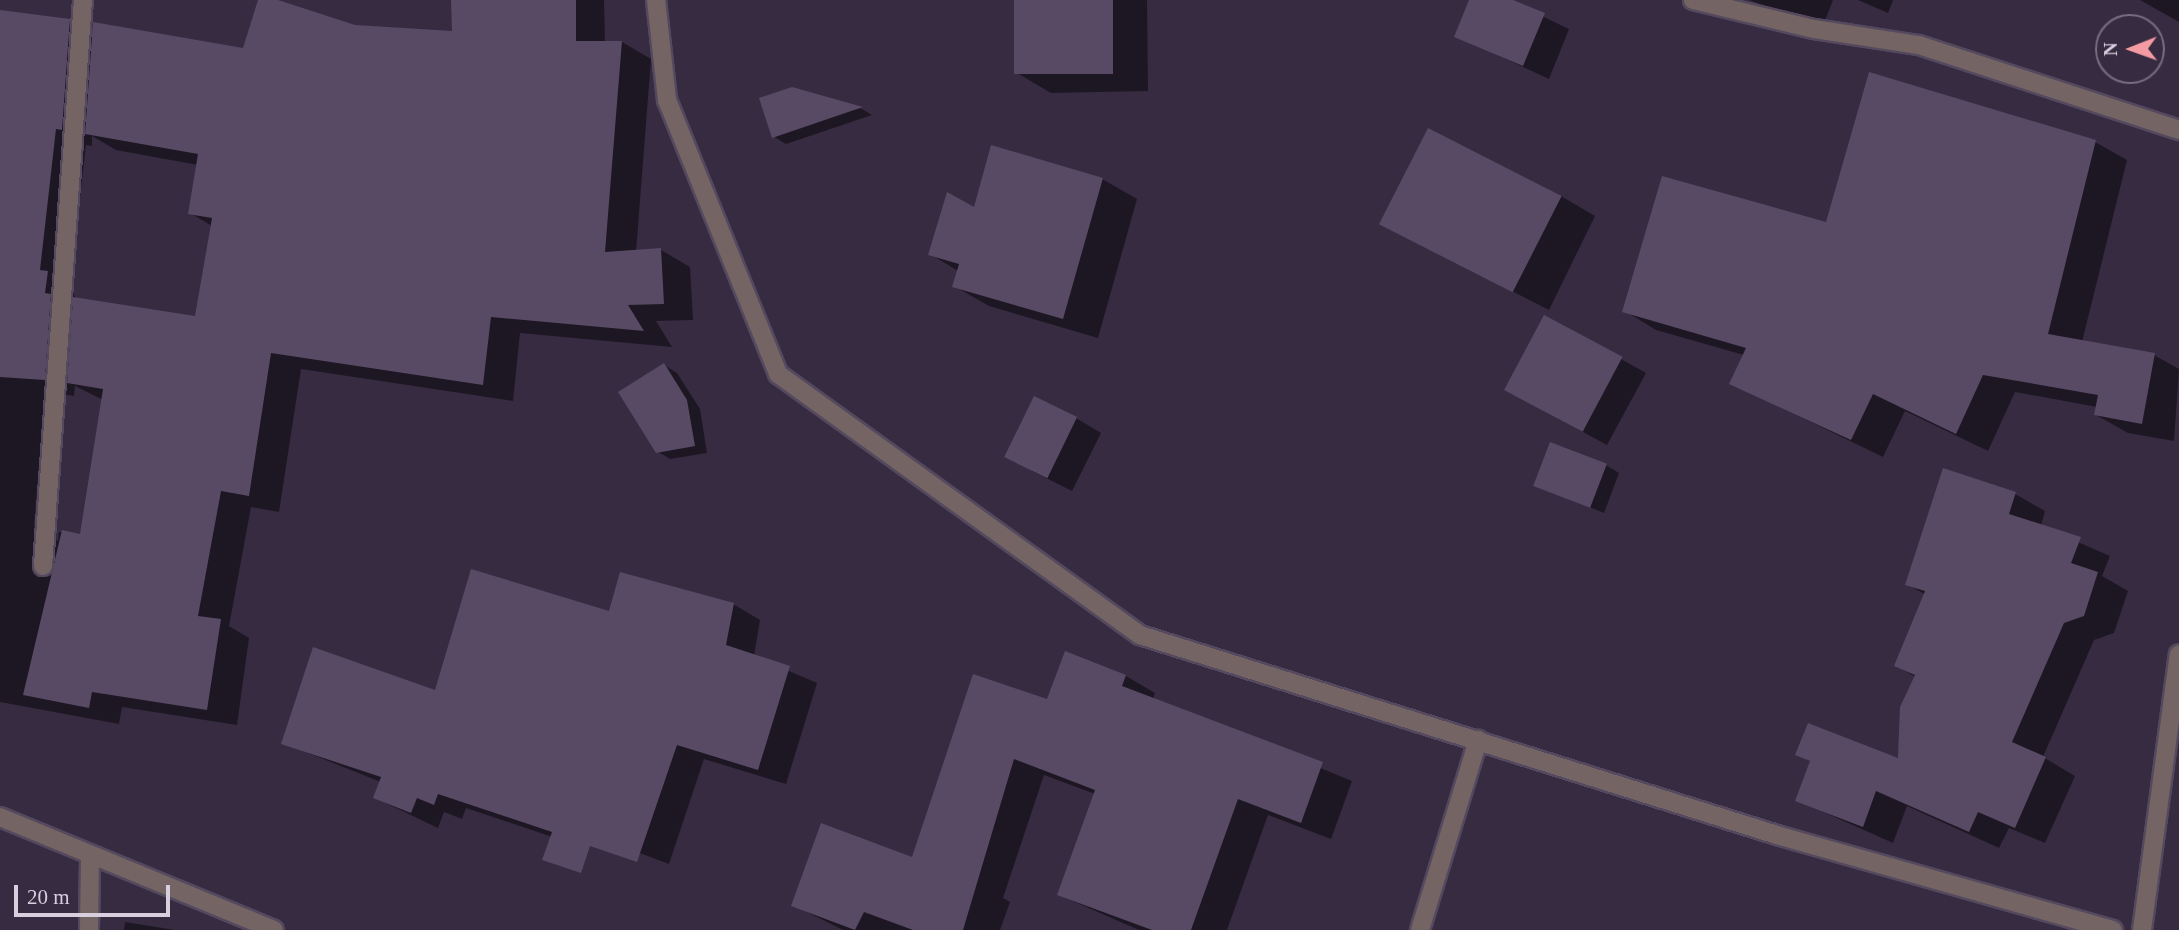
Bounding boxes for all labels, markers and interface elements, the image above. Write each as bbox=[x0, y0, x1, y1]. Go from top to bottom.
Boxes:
north arrow bbox=[2095, 14, 2165, 84]
text: N bbox=[2100, 42, 2121, 56]
scale bar bbox=[18, 870, 173, 914]
text: 20 m bbox=[27, 885, 70, 909]

